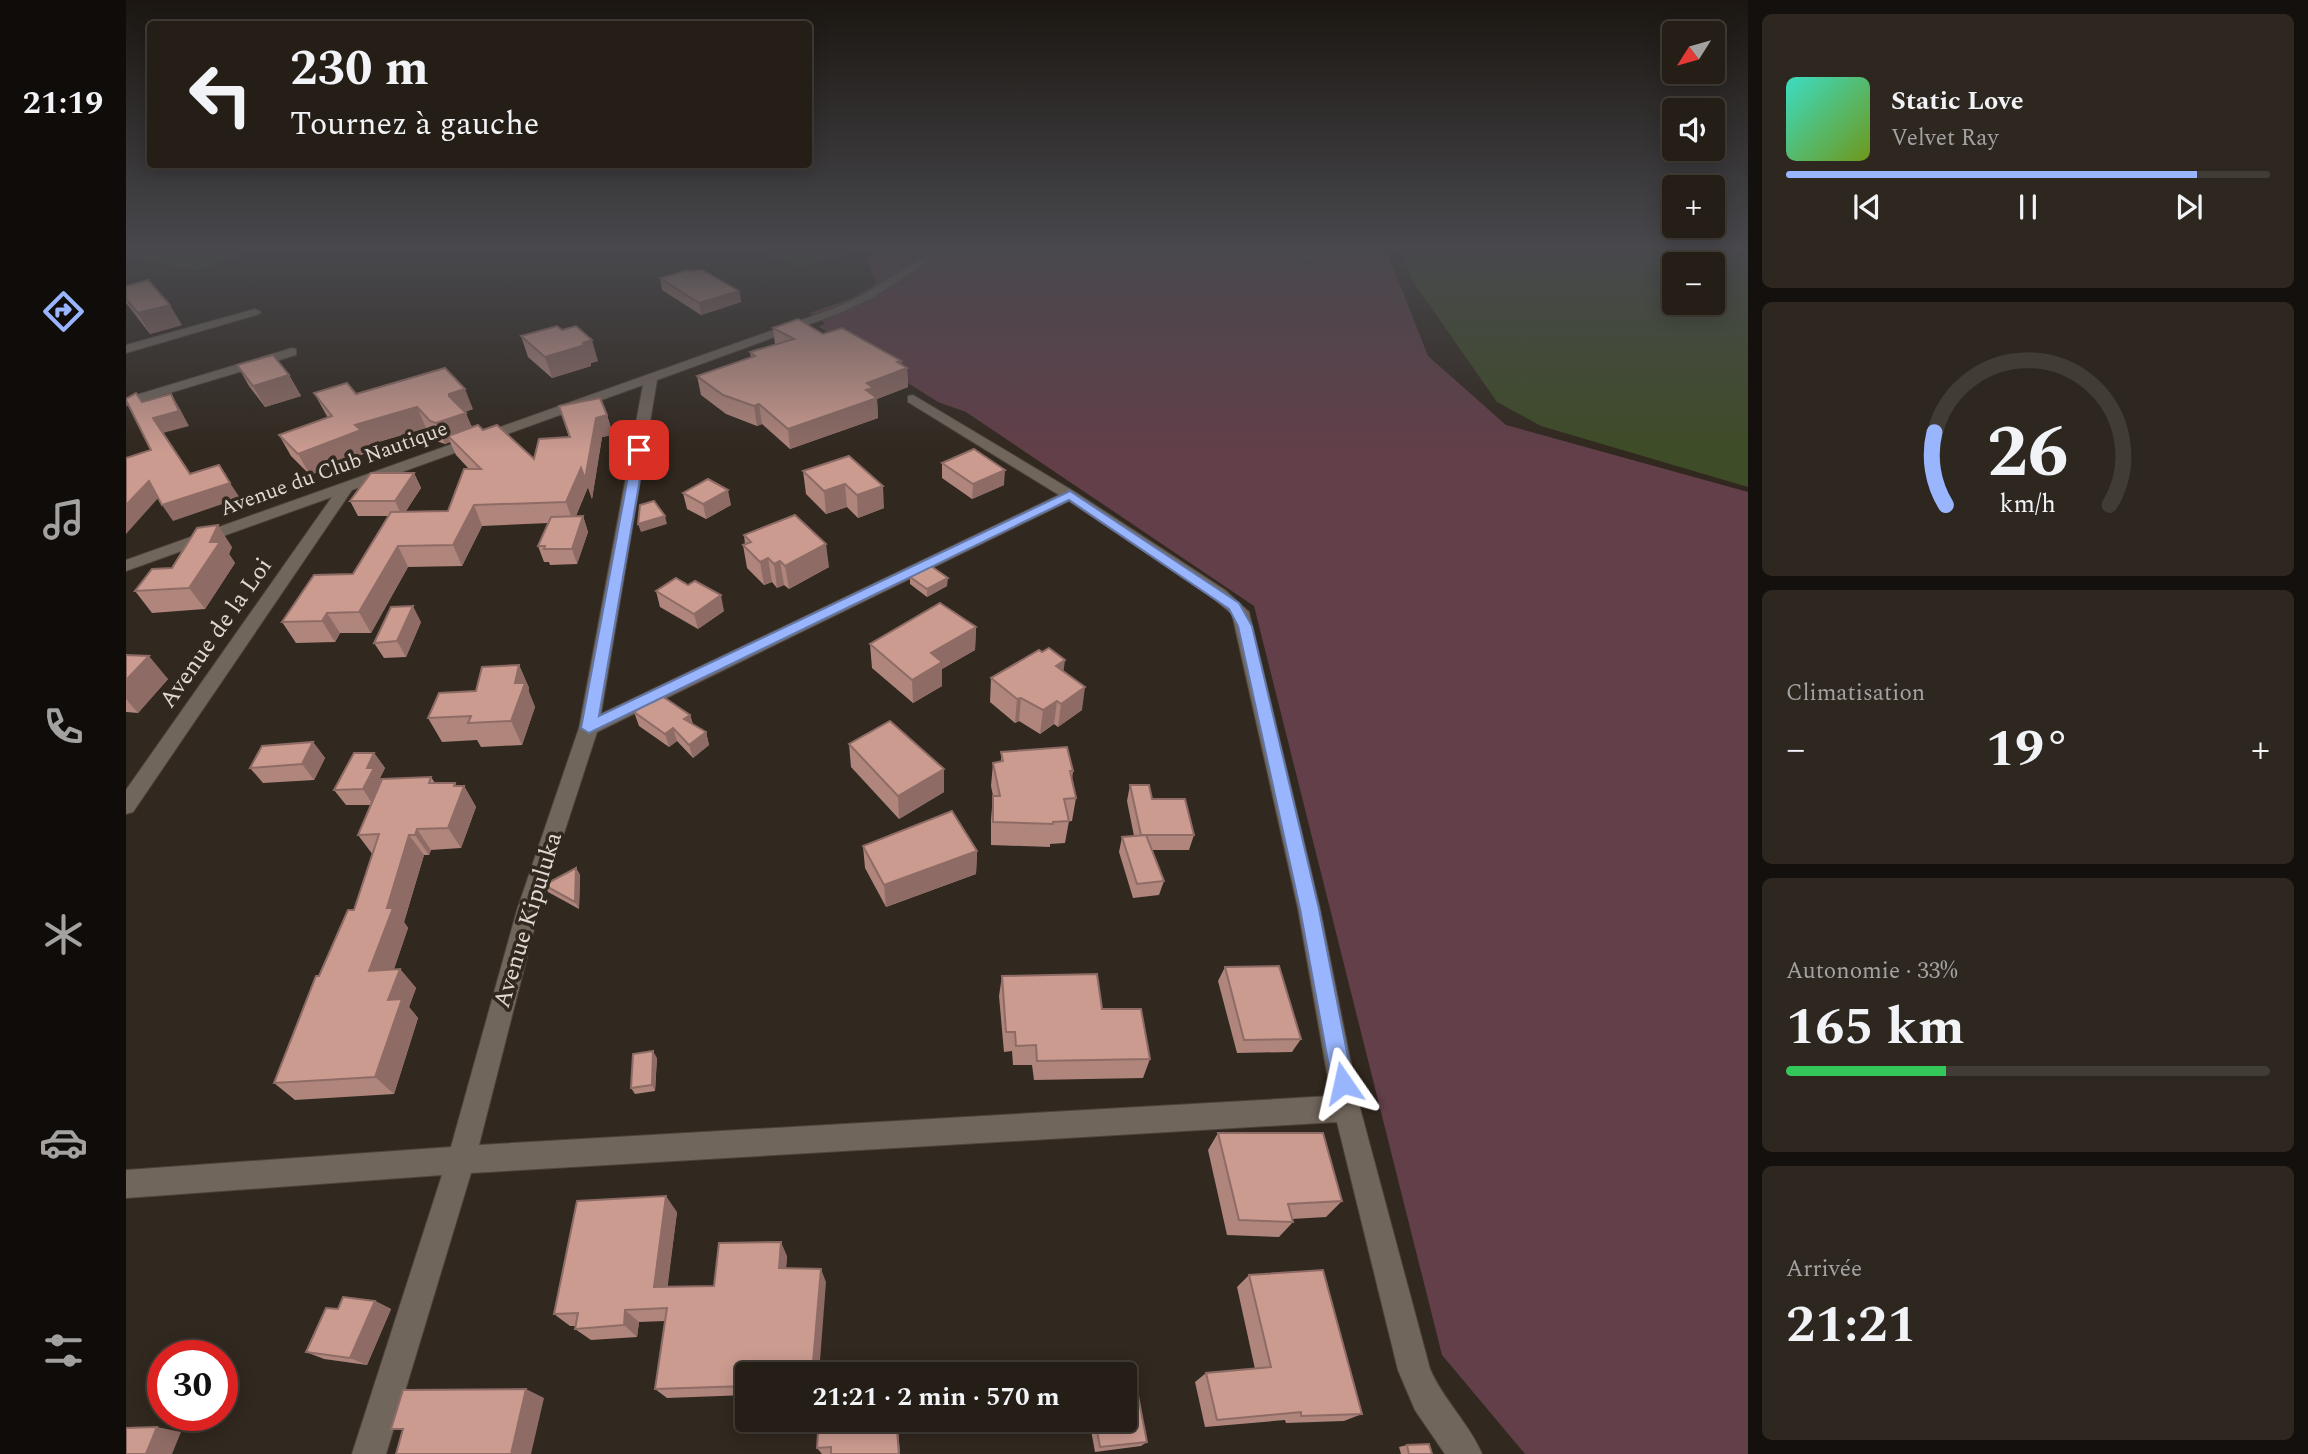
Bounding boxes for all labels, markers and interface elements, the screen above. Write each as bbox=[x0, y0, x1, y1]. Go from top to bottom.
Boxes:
north arrow bbox=[1662, 21, 1726, 84]
map controls bbox=[1662, 21, 1725, 315]
text: 230 m bbox=[290, 32, 429, 107]
icon: left bbox=[175, 49, 266, 140]
text: 21:19 bbox=[23, 79, 103, 128]
text: Static Love bbox=[1891, 81, 2024, 121]
button: sound bbox=[1662, 98, 1725, 161]
text: Tournez à gauche bbox=[290, 100, 539, 149]
text: Velvet Ray bbox=[1891, 121, 1998, 156]
button: + bbox=[1662, 175, 1725, 238]
icon: previous bbox=[1848, 188, 1886, 226]
icon: pause bbox=[2009, 188, 2047, 226]
icon: next bbox=[2170, 188, 2208, 226]
button: − bbox=[1662, 252, 1725, 315]
icon: directions bbox=[39, 287, 88, 336]
text: 26 bbox=[1987, 398, 2069, 509]
street label: Avenue du Club Nautique bbox=[216, 413, 452, 525]
pin bbox=[609, 420, 669, 480]
icon: arrive bbox=[620, 431, 658, 469]
text: km/h bbox=[2000, 486, 2056, 524]
icon: music bbox=[39, 495, 88, 544]
street label: Avenue de la Loi bbox=[151, 550, 281, 716]
text: Climatisation bbox=[1786, 676, 1925, 711]
icon: phone bbox=[39, 702, 88, 751]
text: 19° bbox=[1986, 710, 2070, 789]
text: − bbox=[1786, 721, 1805, 779]
text: + bbox=[2251, 721, 2270, 779]
street label: Avenue Kipuluka bbox=[484, 827, 572, 1012]
icon: climate bbox=[39, 910, 88, 959]
text: Autonomie · 33% bbox=[1786, 954, 1958, 989]
text: 165 km bbox=[1786, 988, 1965, 1067]
position arrow bbox=[1306, 1046, 1380, 1120]
icon: car bbox=[39, 1118, 88, 1167]
text: Arrivée bbox=[1786, 1252, 1862, 1287]
text: 21:21 bbox=[1786, 1286, 1917, 1365]
icon: filters bbox=[39, 1326, 88, 1375]
speed limit sign: 30 bbox=[147, 1340, 238, 1431]
text: 21:21 · 2 min · 570 m bbox=[812, 1377, 1060, 1417]

